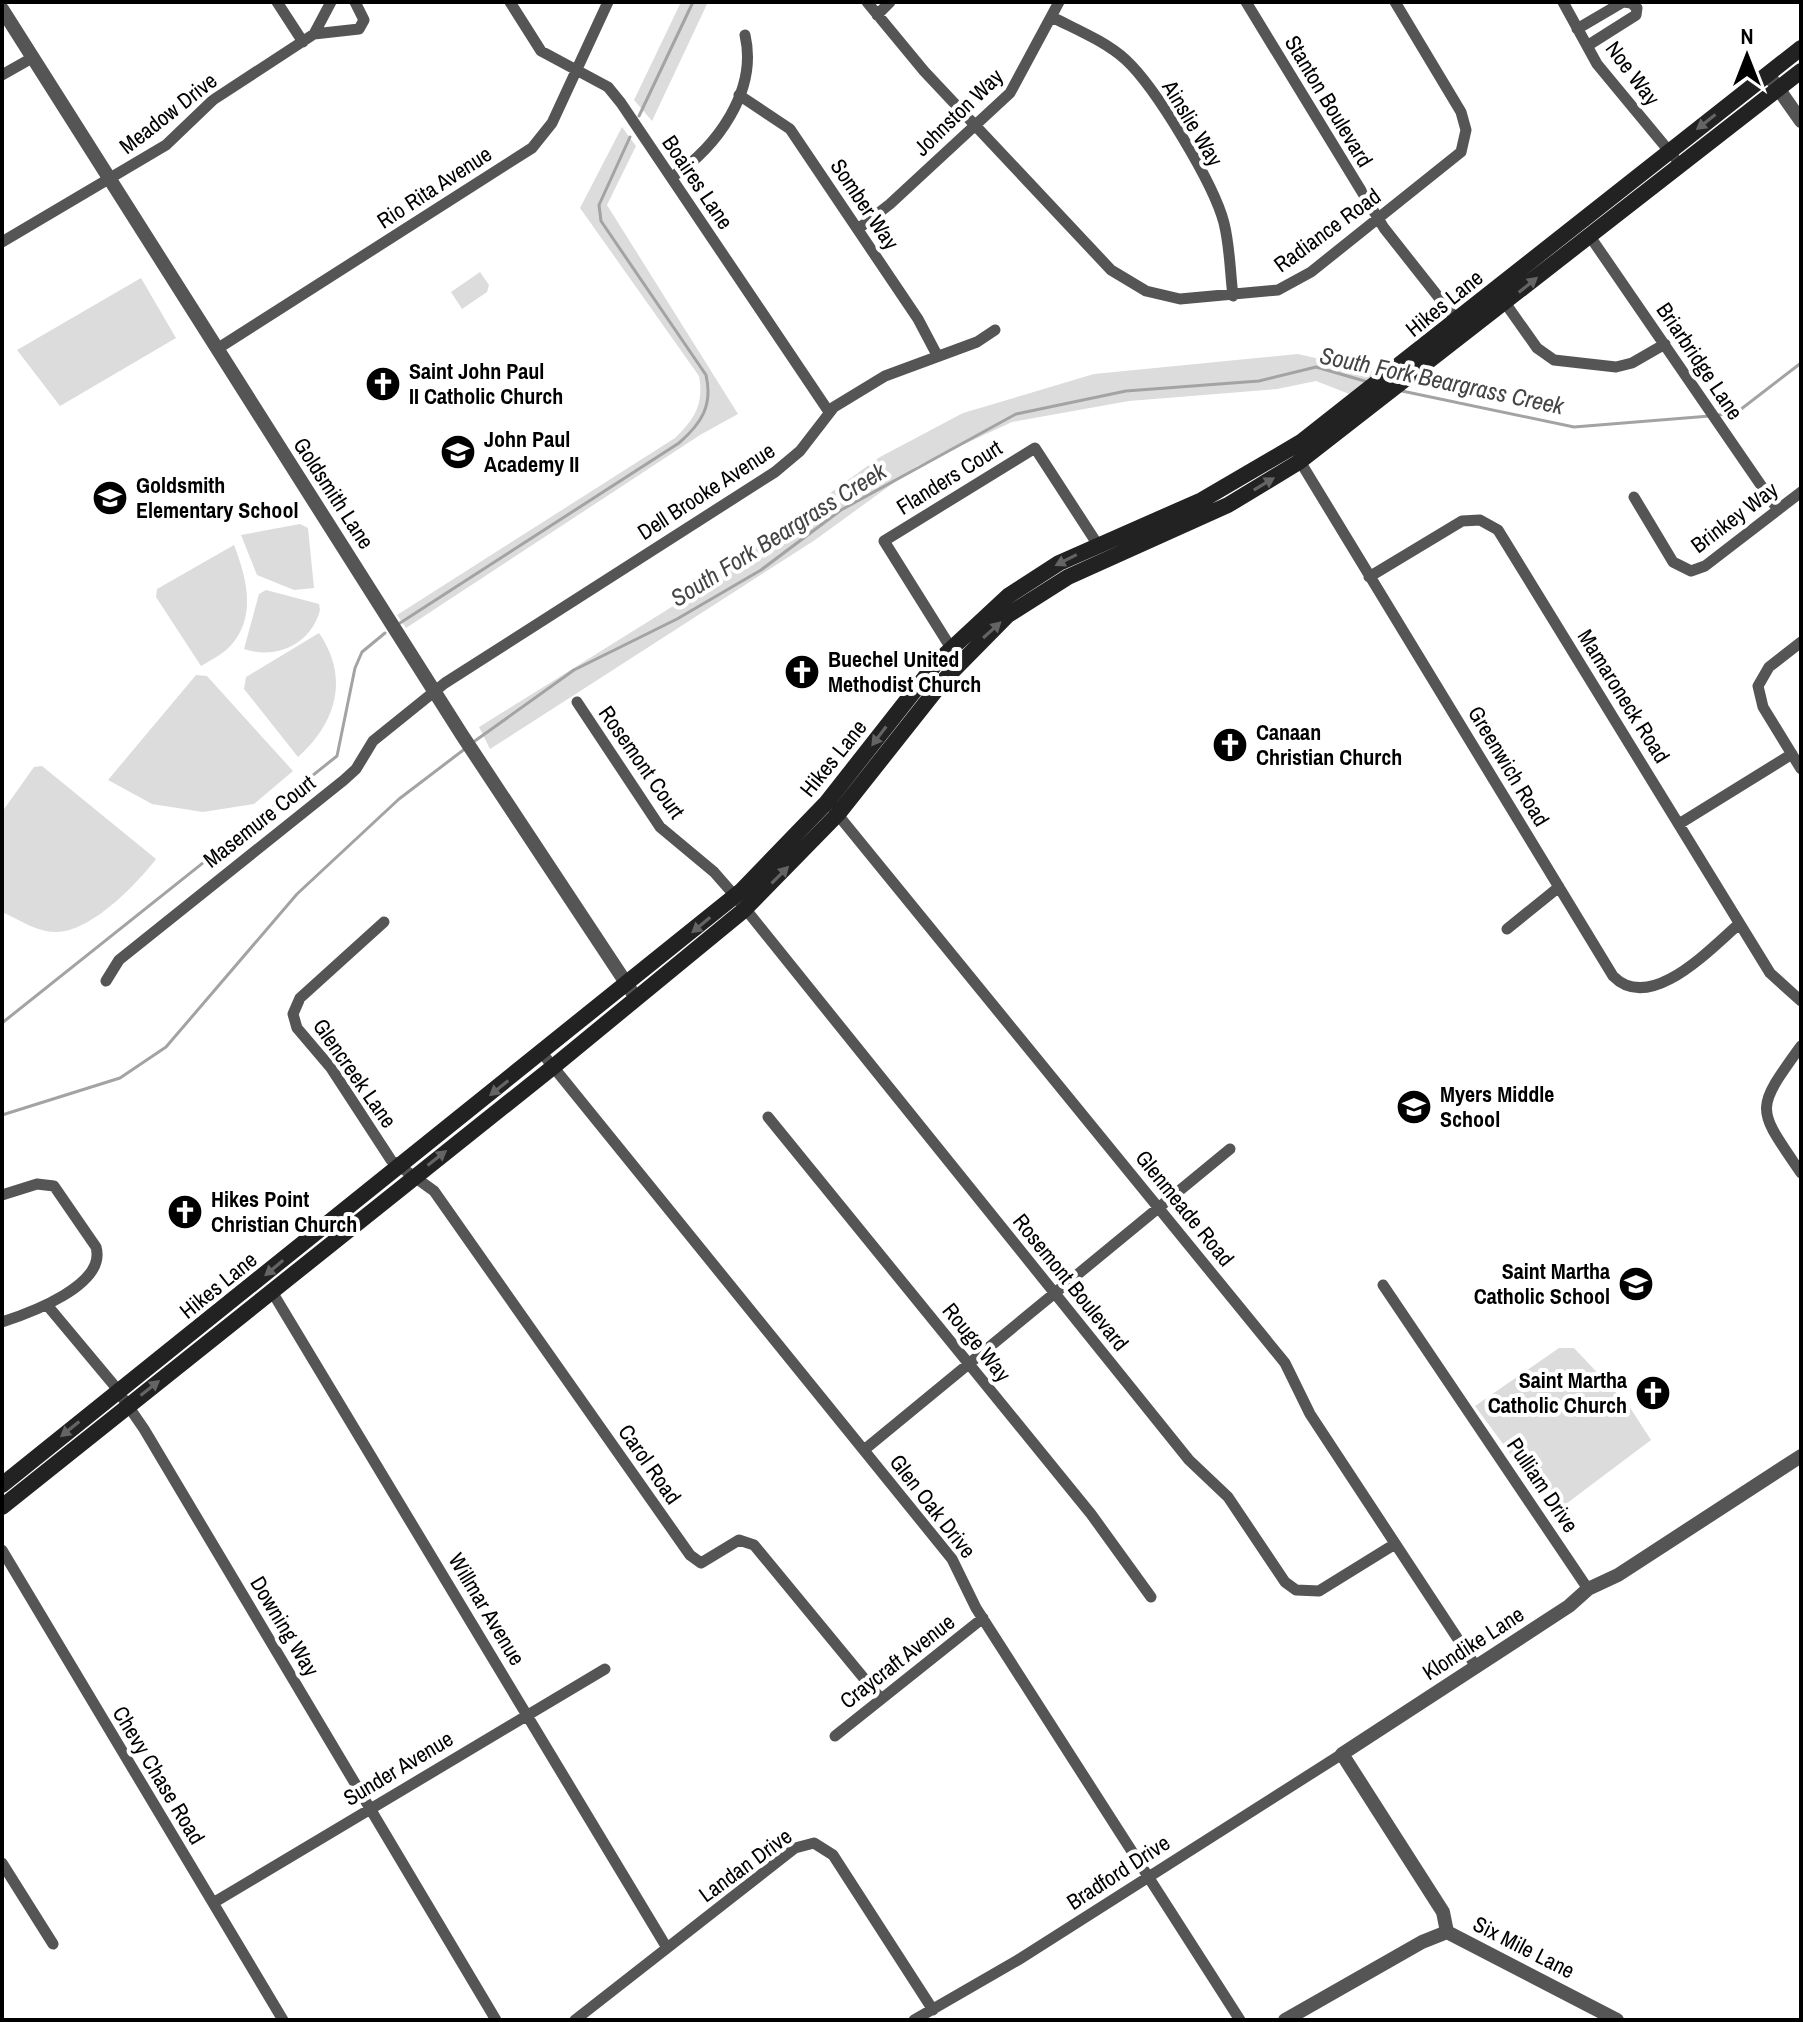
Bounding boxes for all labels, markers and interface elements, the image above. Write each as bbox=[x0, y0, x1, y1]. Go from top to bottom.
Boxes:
north arrow bbox=[1707, 16, 1787, 96]
text: N bbox=[1740, 21, 1754, 51]
street label: Stanton Boulevard bbox=[1278, 30, 1380, 172]
street label: Noe Way bbox=[1599, 35, 1667, 111]
street label: Johnston Way bbox=[907, 62, 1009, 162]
street label: Meadow Drive bbox=[113, 65, 223, 161]
street label: Ainslie Way bbox=[1155, 73, 1230, 172]
one-way arrow bbox=[1696, 113, 1716, 129]
street label: Boaires Lane bbox=[656, 129, 740, 235]
street label: Rio Rita Avenue bbox=[371, 139, 497, 235]
street label: Somber Way bbox=[824, 153, 906, 255]
street label: Radiance Road bbox=[1267, 181, 1387, 279]
street label: Hikes Lane bbox=[1399, 263, 1489, 343]
one-way arrow bbox=[1518, 277, 1538, 294]
street label: Briarbridge Lane bbox=[1650, 296, 1750, 426]
water label: South Fork Beargrass Creek bbox=[1317, 338, 1568, 422]
place label: Saint John Paul II Catholic Church bbox=[409, 356, 563, 411]
church icon: Saint John Paul II Catholic Church bbox=[364, 365, 402, 403]
place label: John Paul Academy II bbox=[484, 424, 579, 479]
street label: Goldsmith Lane bbox=[287, 431, 381, 555]
school or university icon: John Paul Academy II bbox=[439, 433, 477, 471]
street label: Flanders Court bbox=[890, 433, 1008, 521]
street label: Dell Brooke Avenue bbox=[632, 435, 780, 547]
water label: South Fork Beargrass Creek bbox=[664, 454, 893, 613]
place label: Goldsmith Elementary School bbox=[136, 470, 298, 525]
street label: Brinkey Way bbox=[1684, 474, 1784, 560]
one-way arrow bbox=[1253, 477, 1275, 491]
school or university icon: Goldsmith Elementary School bbox=[91, 479, 129, 517]
one-way arrow bbox=[1055, 553, 1078, 567]
one-way arrow bbox=[982, 622, 1001, 640]
street label: Mamaroneck Road bbox=[1571, 623, 1677, 769]
place label: Buechel United Methodist Church bbox=[828, 644, 981, 699]
church icon: Buechel United Methodist Church bbox=[783, 653, 821, 691]
street label: Rosemont Court bbox=[592, 700, 692, 824]
street label: Greenwich Road bbox=[1461, 700, 1557, 832]
street label: Hikes Lane bbox=[793, 713, 873, 803]
place label: Canaan Christian Church bbox=[1256, 717, 1402, 772]
one-way arrow bbox=[872, 726, 887, 747]
church icon: Canaan Christian Church bbox=[1211, 726, 1249, 764]
street label: Masemure Court bbox=[197, 768, 321, 874]
one-way arrow bbox=[770, 866, 789, 885]
one-way arrow bbox=[691, 916, 711, 933]
street label: Glencreek Lane bbox=[306, 1012, 404, 1134]
one-way arrow bbox=[489, 1079, 509, 1096]
place label: Myers Middle School bbox=[1440, 1079, 1554, 1134]
school or university icon: Myers Middle School bbox=[1395, 1088, 1433, 1126]
street label: Glenmeade Road bbox=[1129, 1144, 1241, 1272]
one-way arrow bbox=[427, 1150, 447, 1166]
place label: Hikes Point Christian Church bbox=[211, 1184, 357, 1239]
church icon: Hikes Point Christian Church bbox=[166, 1193, 204, 1231]
street label: Rosemont Boulevard bbox=[1006, 1207, 1136, 1357]
street label: Hikes Lane bbox=[173, 1245, 263, 1325]
place label: Saint Martha Catholic School bbox=[1474, 1256, 1610, 1311]
one-way arrow bbox=[264, 1259, 284, 1276]
school or university icon: Saint Martha Catholic School bbox=[1617, 1265, 1655, 1303]
street label: Rouge Way bbox=[936, 1296, 1018, 1388]
place label: Saint Martha Catholic Church bbox=[1488, 1365, 1627, 1420]
church icon: Saint Martha Catholic Church bbox=[1634, 1374, 1672, 1412]
one-way arrow bbox=[140, 1380, 160, 1396]
street label: Carol Road bbox=[612, 1418, 688, 1510]
one-way arrow bbox=[60, 1421, 81, 1438]
street label: Pulliam Drive bbox=[1500, 1432, 1586, 1538]
street label: Glen Oak Drive bbox=[883, 1448, 983, 1564]
street label: Willmar Avenue bbox=[442, 1547, 532, 1671]
street label: Downing Way bbox=[243, 1570, 327, 1682]
street label: Klondike Lane bbox=[1416, 1599, 1530, 1687]
street label: Craycraft Avenue bbox=[833, 1607, 961, 1715]
street label: Chevy Chase Road bbox=[106, 1700, 212, 1850]
street label: Sunder Avenue bbox=[338, 1723, 458, 1813]
street label: Landan Drive bbox=[692, 1821, 798, 1909]
street label: Bradford Drive bbox=[1061, 1827, 1175, 1917]
street label: Six Mile Lane bbox=[1468, 1909, 1580, 1985]

